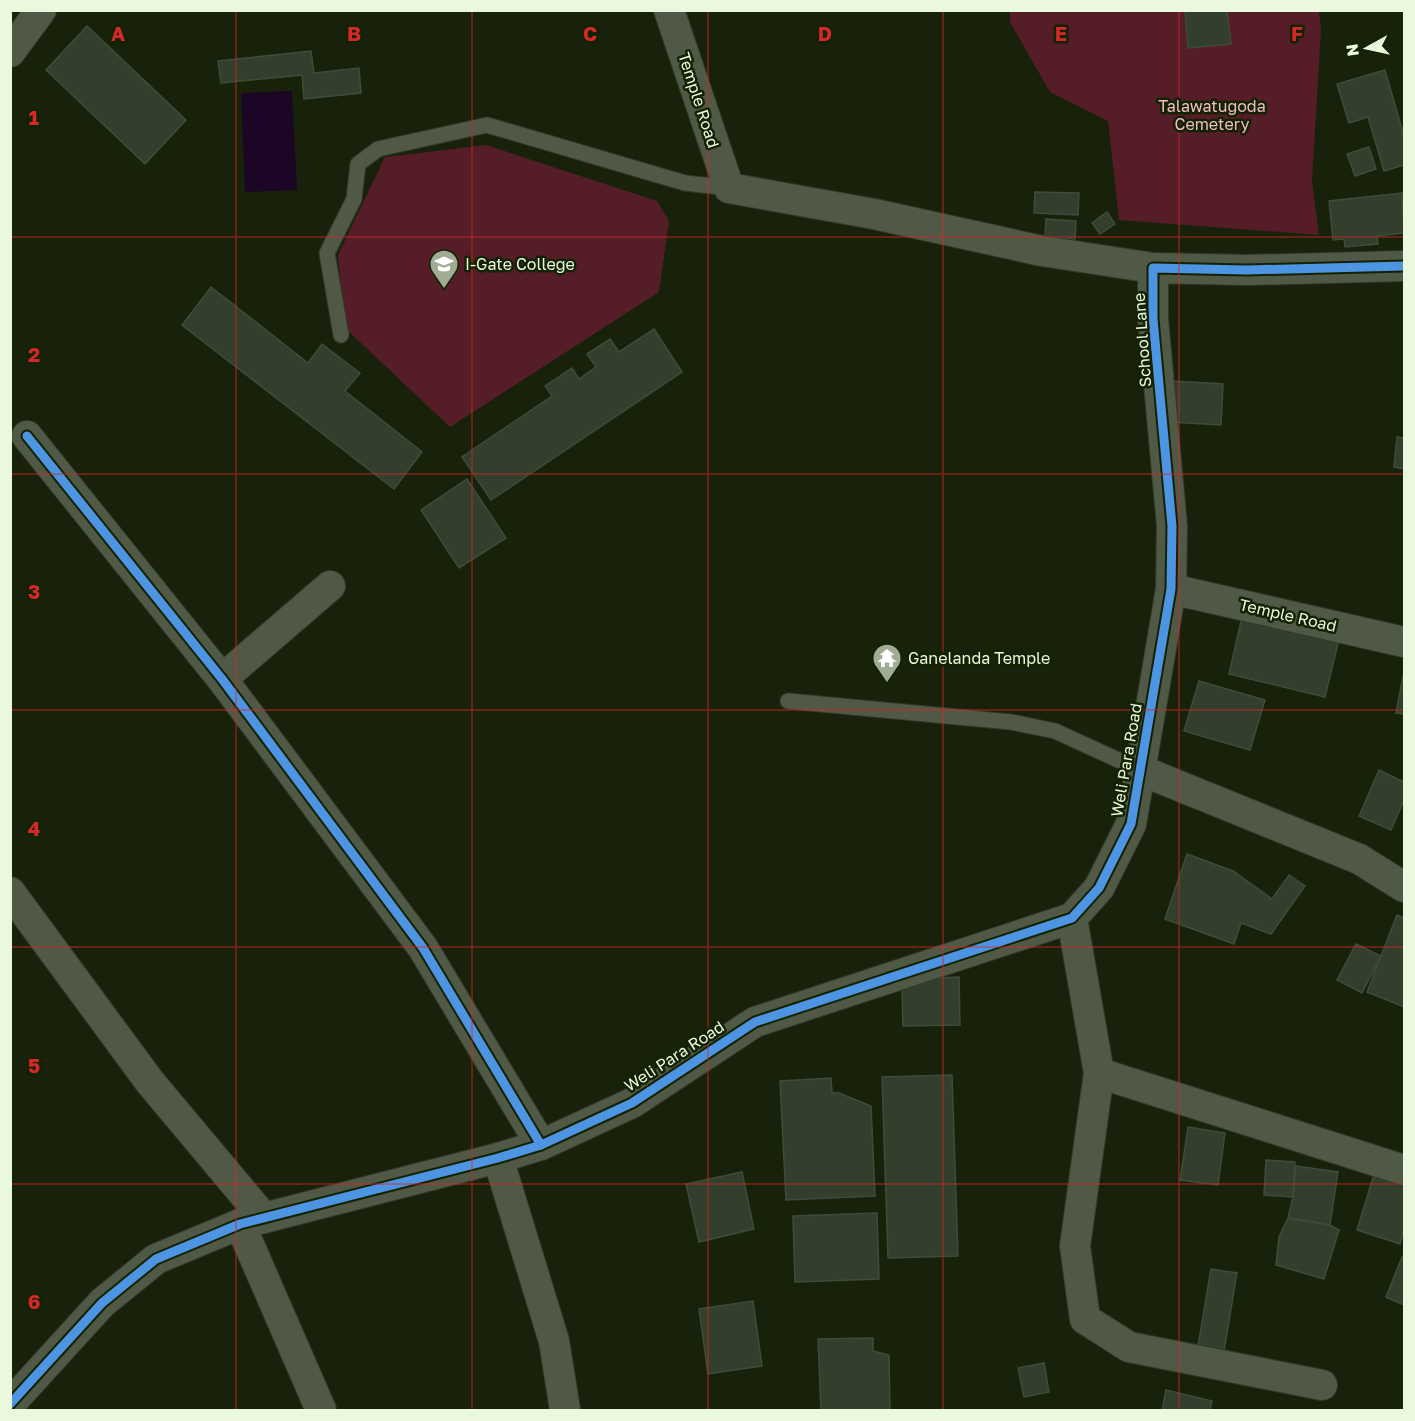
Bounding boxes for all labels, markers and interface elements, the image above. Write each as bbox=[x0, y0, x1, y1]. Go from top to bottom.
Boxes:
north arrow bbox=[1337, 18, 1397, 78]
text: A bbox=[111, 21, 125, 45]
text: B bbox=[347, 21, 361, 45]
text: C bbox=[583, 21, 597, 45]
text: D bbox=[818, 21, 832, 45]
text: E bbox=[1055, 21, 1067, 45]
text: F bbox=[1291, 21, 1303, 45]
text: N bbox=[1341, 43, 1363, 58]
street label: Temple Road bbox=[674, 50, 724, 150]
park label: Talawatugoda Cemetery bbox=[1158, 96, 1266, 134]
text: 1 bbox=[29, 105, 39, 129]
school or university icon: I-Gate College bbox=[428, 248, 460, 290]
place label: I-Gate College bbox=[465, 254, 575, 274]
street label: School Lane bbox=[1129, 292, 1155, 388]
text: 2 bbox=[28, 342, 40, 366]
text: 3 bbox=[28, 579, 40, 603]
street label: Temple Road bbox=[1237, 594, 1339, 636]
temple icon: Ganelanda Temple bbox=[871, 642, 903, 684]
place label: Ganelanda Temple bbox=[908, 648, 1050, 668]
street label: Weli Para Road bbox=[1106, 702, 1146, 818]
text: 4 bbox=[28, 816, 40, 840]
street label: Weli Para Road bbox=[620, 1016, 728, 1096]
text: 5 bbox=[28, 1053, 40, 1077]
text: 6 bbox=[28, 1289, 40, 1313]

